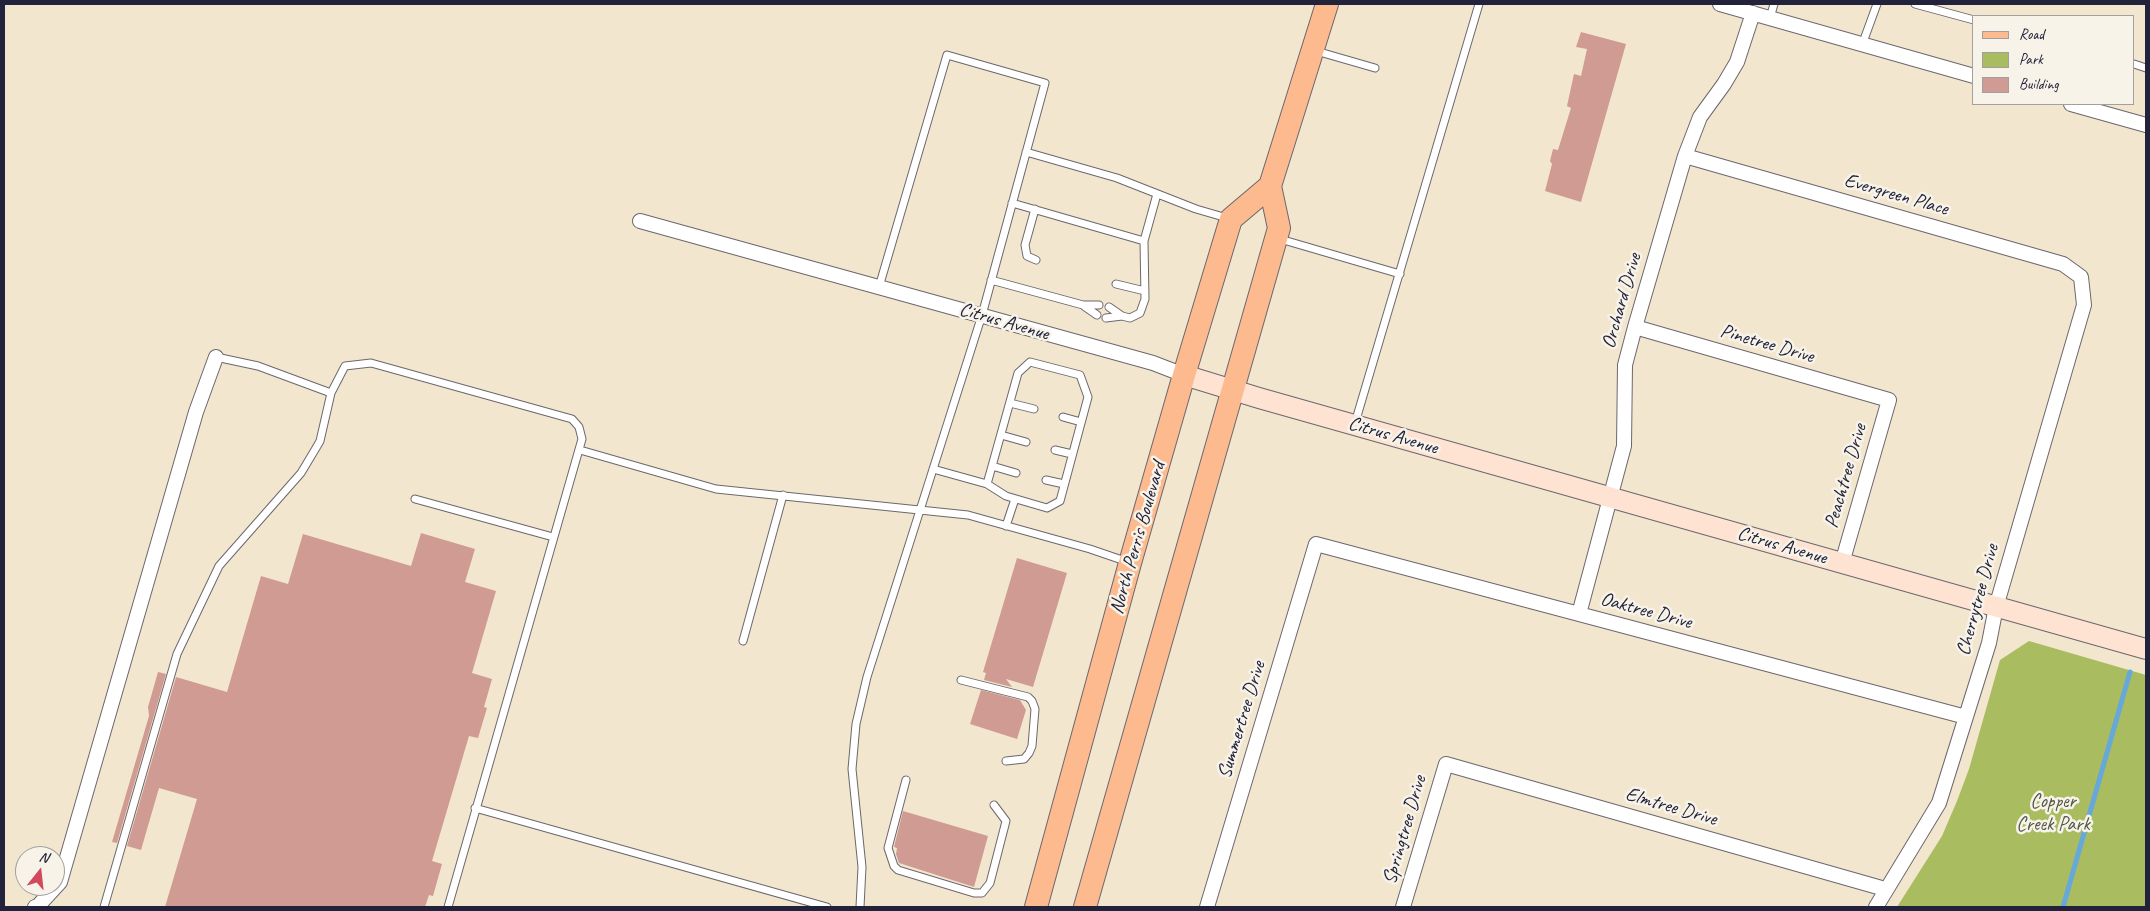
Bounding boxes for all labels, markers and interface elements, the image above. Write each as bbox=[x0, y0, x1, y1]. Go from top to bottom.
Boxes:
legend bbox=[1972, 15, 2135, 105]
text: Road bbox=[2019, 25, 2044, 44]
text: Park bbox=[2019, 50, 2043, 69]
text: Building bbox=[2019, 75, 2058, 94]
street label: Evergreen Place bbox=[1841, 169, 1951, 221]
street label: Orchard Drive bbox=[1597, 251, 1647, 351]
street label: Citrus Avenue bbox=[956, 298, 1052, 346]
street label: Pinetree Drive bbox=[1717, 319, 1817, 369]
street label: Citrus Avenue bbox=[1345, 412, 1441, 460]
street label: Peachtree Drive bbox=[1820, 421, 1872, 531]
street label: North Perris Boulevard bbox=[1105, 459, 1171, 617]
street label: Citrus Avenue bbox=[1734, 522, 1830, 570]
street label: Cherrytree Drive bbox=[1952, 542, 2004, 658]
street label: Oaktree Drive bbox=[1598, 587, 1694, 635]
street label: Summertree Drive bbox=[1213, 658, 1271, 782]
street label: Springtree Drive bbox=[1378, 773, 1432, 887]
street label: Elmtree Drive bbox=[1623, 783, 1719, 831]
park label: Copper Creek Park bbox=[2016, 790, 2090, 837]
north arrow bbox=[15, 846, 65, 896]
text: N bbox=[37, 848, 51, 866]

